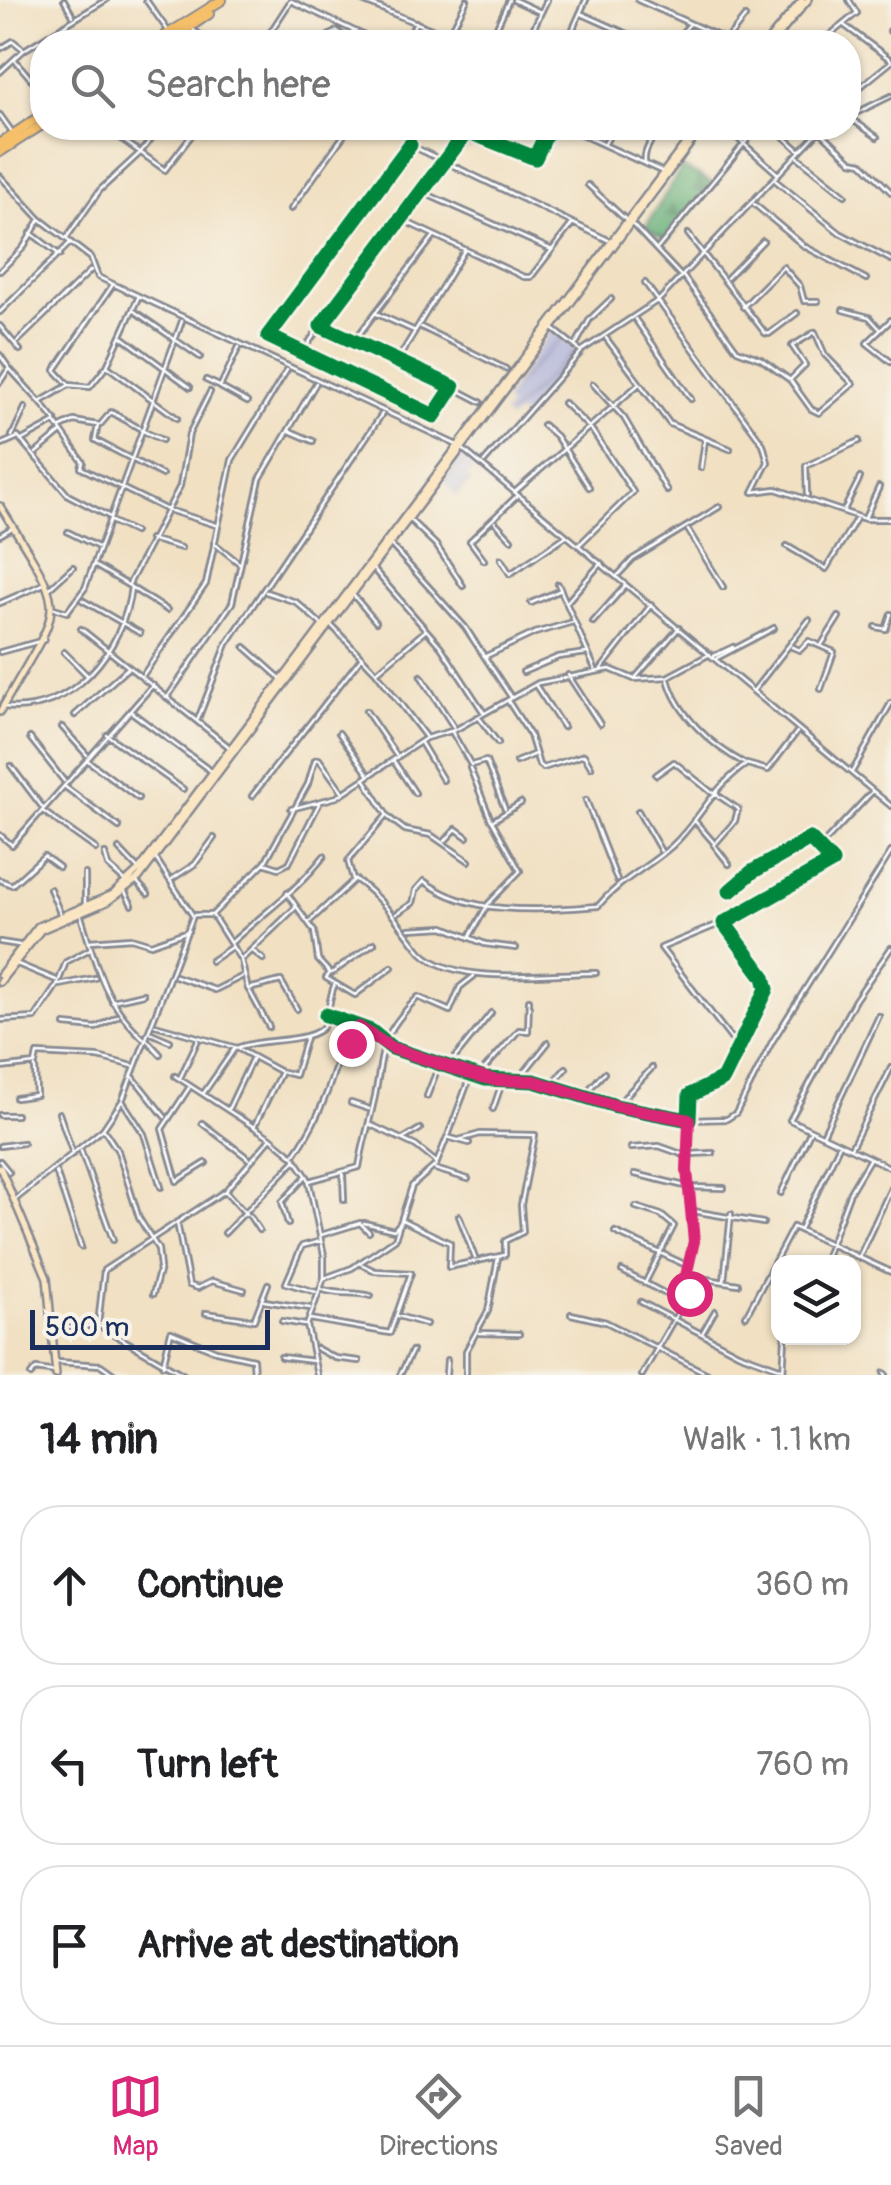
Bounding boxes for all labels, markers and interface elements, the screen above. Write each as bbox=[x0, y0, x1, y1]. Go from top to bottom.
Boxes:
search box bbox=[30, 30, 861, 140]
icon: search bbox=[65, 58, 120, 113]
text: Search here bbox=[145, 61, 331, 109]
route end bbox=[329, 1021, 375, 1067]
map controls bbox=[771, 1255, 861, 1345]
button: layers bbox=[771, 1255, 861, 1345]
route start bbox=[667, 1271, 713, 1317]
scale bar bbox=[30, 1305, 270, 1350]
text: 500 m bbox=[45, 1310, 129, 1345]
text: 14 min bbox=[40, 1414, 158, 1466]
text: Walk · 1.1 km bbox=[683, 1420, 851, 1460]
icon: ahead bbox=[42, 1558, 97, 1613]
text: Continue bbox=[137, 1561, 283, 1609]
text: 360 m bbox=[755, 1565, 849, 1605]
icon: left bbox=[42, 1738, 97, 1793]
text: Turn left bbox=[137, 1741, 278, 1789]
text: 760 m bbox=[756, 1745, 849, 1785]
icon: arrive bbox=[42, 1918, 97, 1973]
text: Arrive at destination bbox=[137, 1921, 459, 1969]
tab: Map bbox=[108, 2069, 163, 2164]
tab: Directions bbox=[379, 2069, 498, 2164]
tab: Saved bbox=[714, 2069, 783, 2164]

